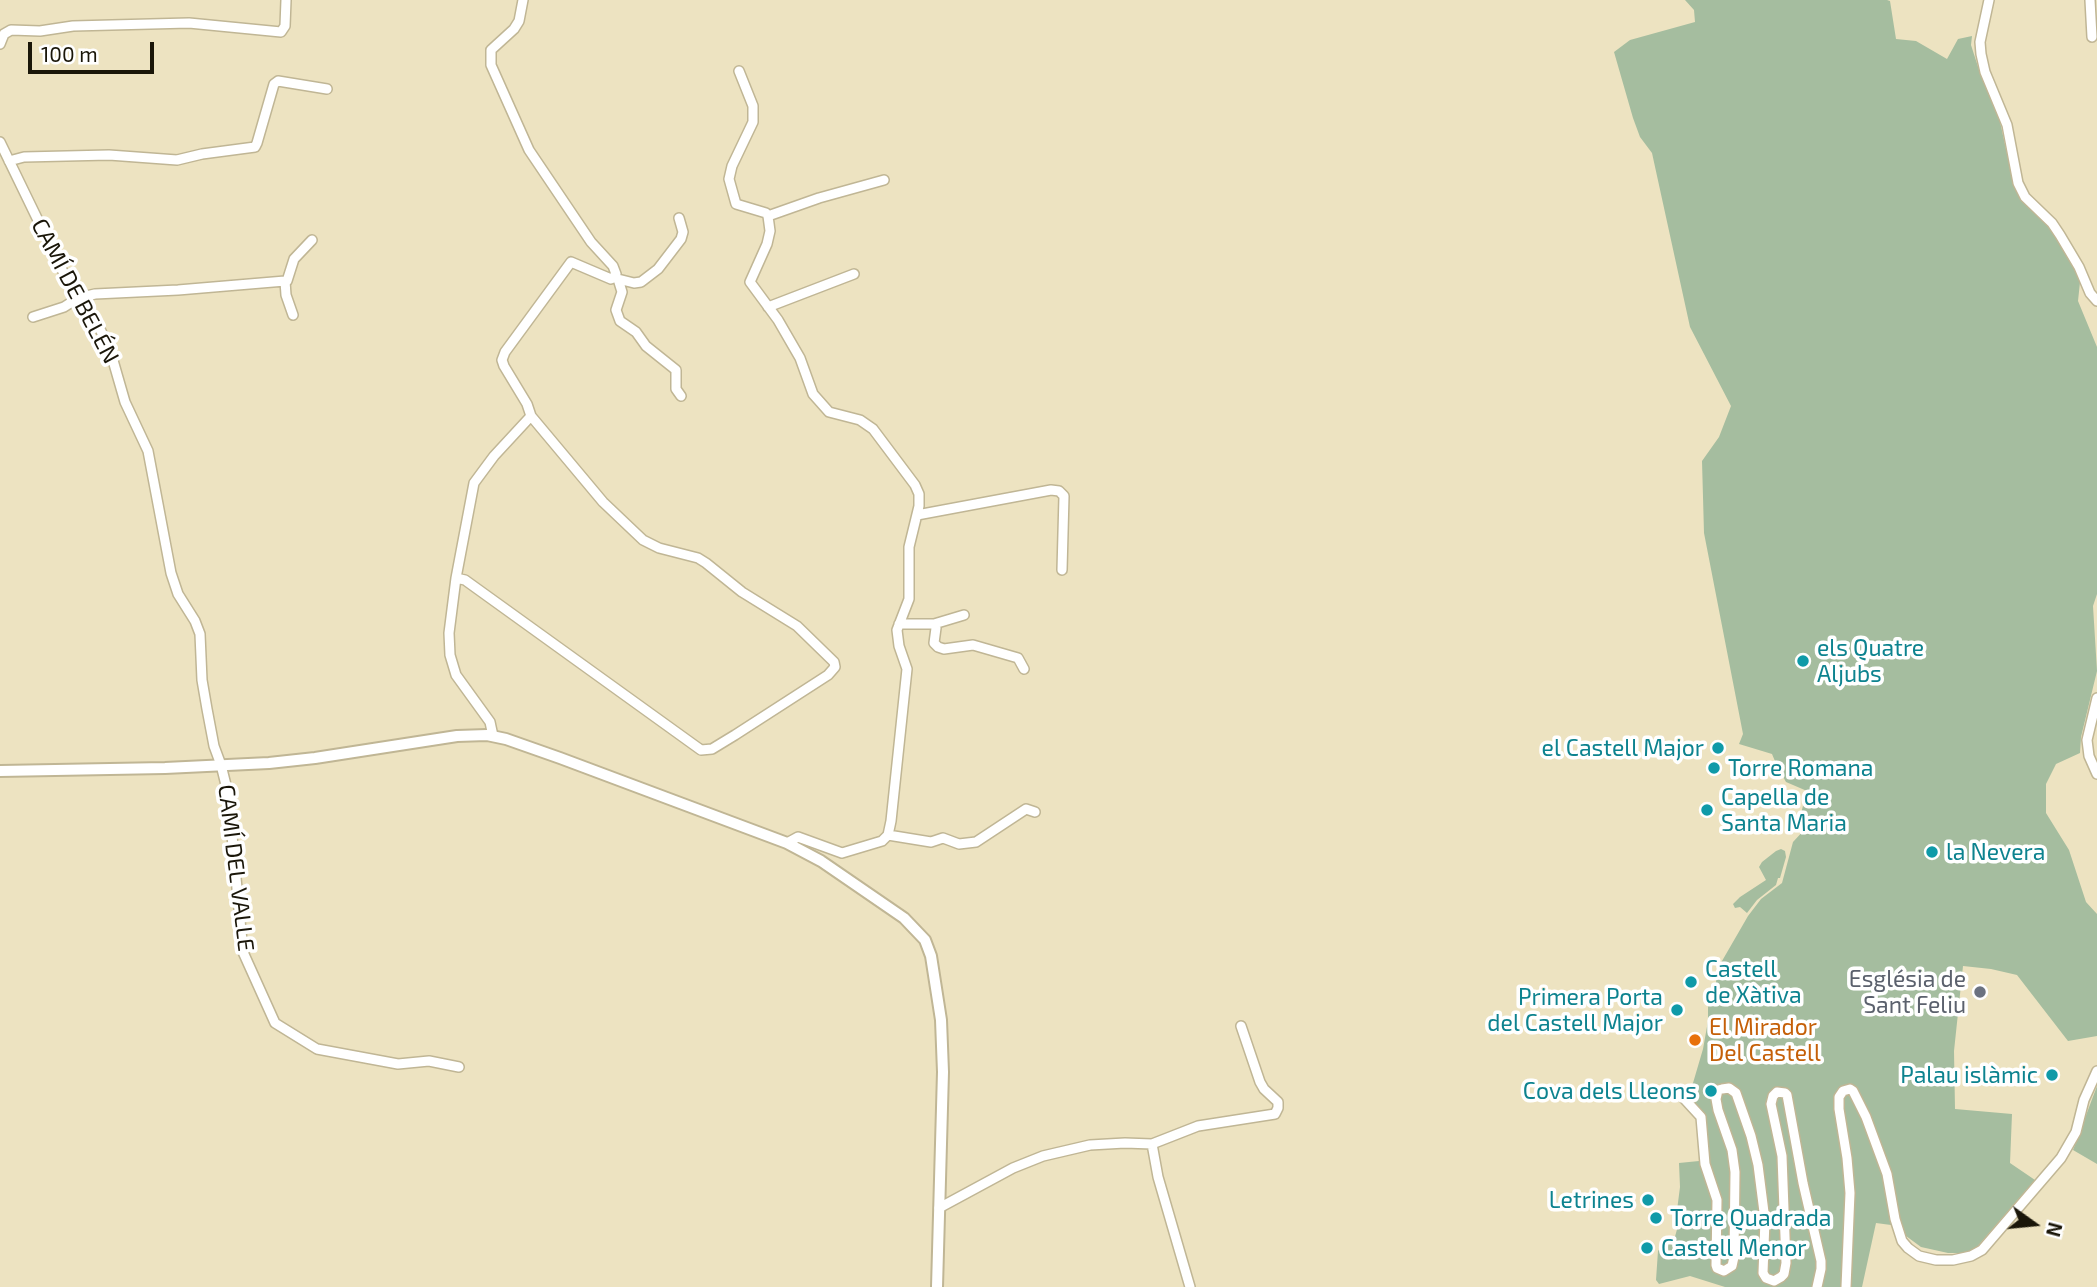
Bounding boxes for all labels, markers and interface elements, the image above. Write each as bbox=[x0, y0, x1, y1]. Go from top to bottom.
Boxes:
scale bar bbox=[32, 28, 158, 72]
text: 100 m bbox=[41, 41, 98, 66]
street label: CAMÍ DE BELÉN bbox=[25, 214, 125, 368]
place label: els Quatre Aljubs bbox=[1817, 634, 1924, 688]
marker: els Quatre Aljubs bbox=[1795, 653, 1811, 669]
place label: el Castell Major bbox=[1542, 734, 1704, 762]
marker: el Castell Major bbox=[1710, 740, 1726, 756]
place label: Torre Romana bbox=[1728, 754, 1873, 782]
marker: Torre Romana bbox=[1706, 760, 1722, 776]
street label: CAMÍ DEL VALLE bbox=[212, 783, 260, 953]
place label: Capella de Santa Maria bbox=[1721, 783, 1847, 837]
marker: Capella de Santa Maria bbox=[1699, 802, 1715, 818]
place label: la Nevera bbox=[1946, 838, 2045, 866]
marker: la Nevera bbox=[1924, 844, 1940, 860]
place label: Castell de Xàtiva bbox=[1705, 955, 1802, 1009]
place label: Església de Sant Feliu bbox=[1849, 965, 1966, 1019]
marker: Castell de Xàtiva bbox=[1683, 974, 1699, 990]
place label: Primera Porta del Castell Major bbox=[1487, 983, 1663, 1037]
marker: Església de Sant Feliu bbox=[1972, 984, 1988, 1000]
marker: Primera Porta del Castell Major bbox=[1669, 1002, 1685, 1018]
place label: El Mirador Del Castell bbox=[1709, 1013, 1821, 1067]
marker: El Mirador Del Castell bbox=[1687, 1032, 1703, 1048]
place label: Palau islàmic bbox=[1900, 1061, 2038, 1089]
marker: Palau islàmic bbox=[2044, 1067, 2060, 1083]
place label: Cova dels Lleons bbox=[1523, 1077, 1697, 1105]
marker: Cova dels Lleons bbox=[1703, 1083, 1719, 1099]
place label: Letrines bbox=[1549, 1186, 1634, 1214]
north arrow bbox=[1999, 1189, 2069, 1259]
marker: Letrines bbox=[1640, 1192, 1656, 1208]
place label: Torre Quadrada bbox=[1670, 1204, 1831, 1232]
marker: Torre Quadrada bbox=[1648, 1210, 1664, 1226]
text: N bbox=[2042, 1220, 2068, 1239]
place label: Castell Menor bbox=[1661, 1234, 1806, 1262]
marker: Castell Menor bbox=[1639, 1240, 1655, 1256]

